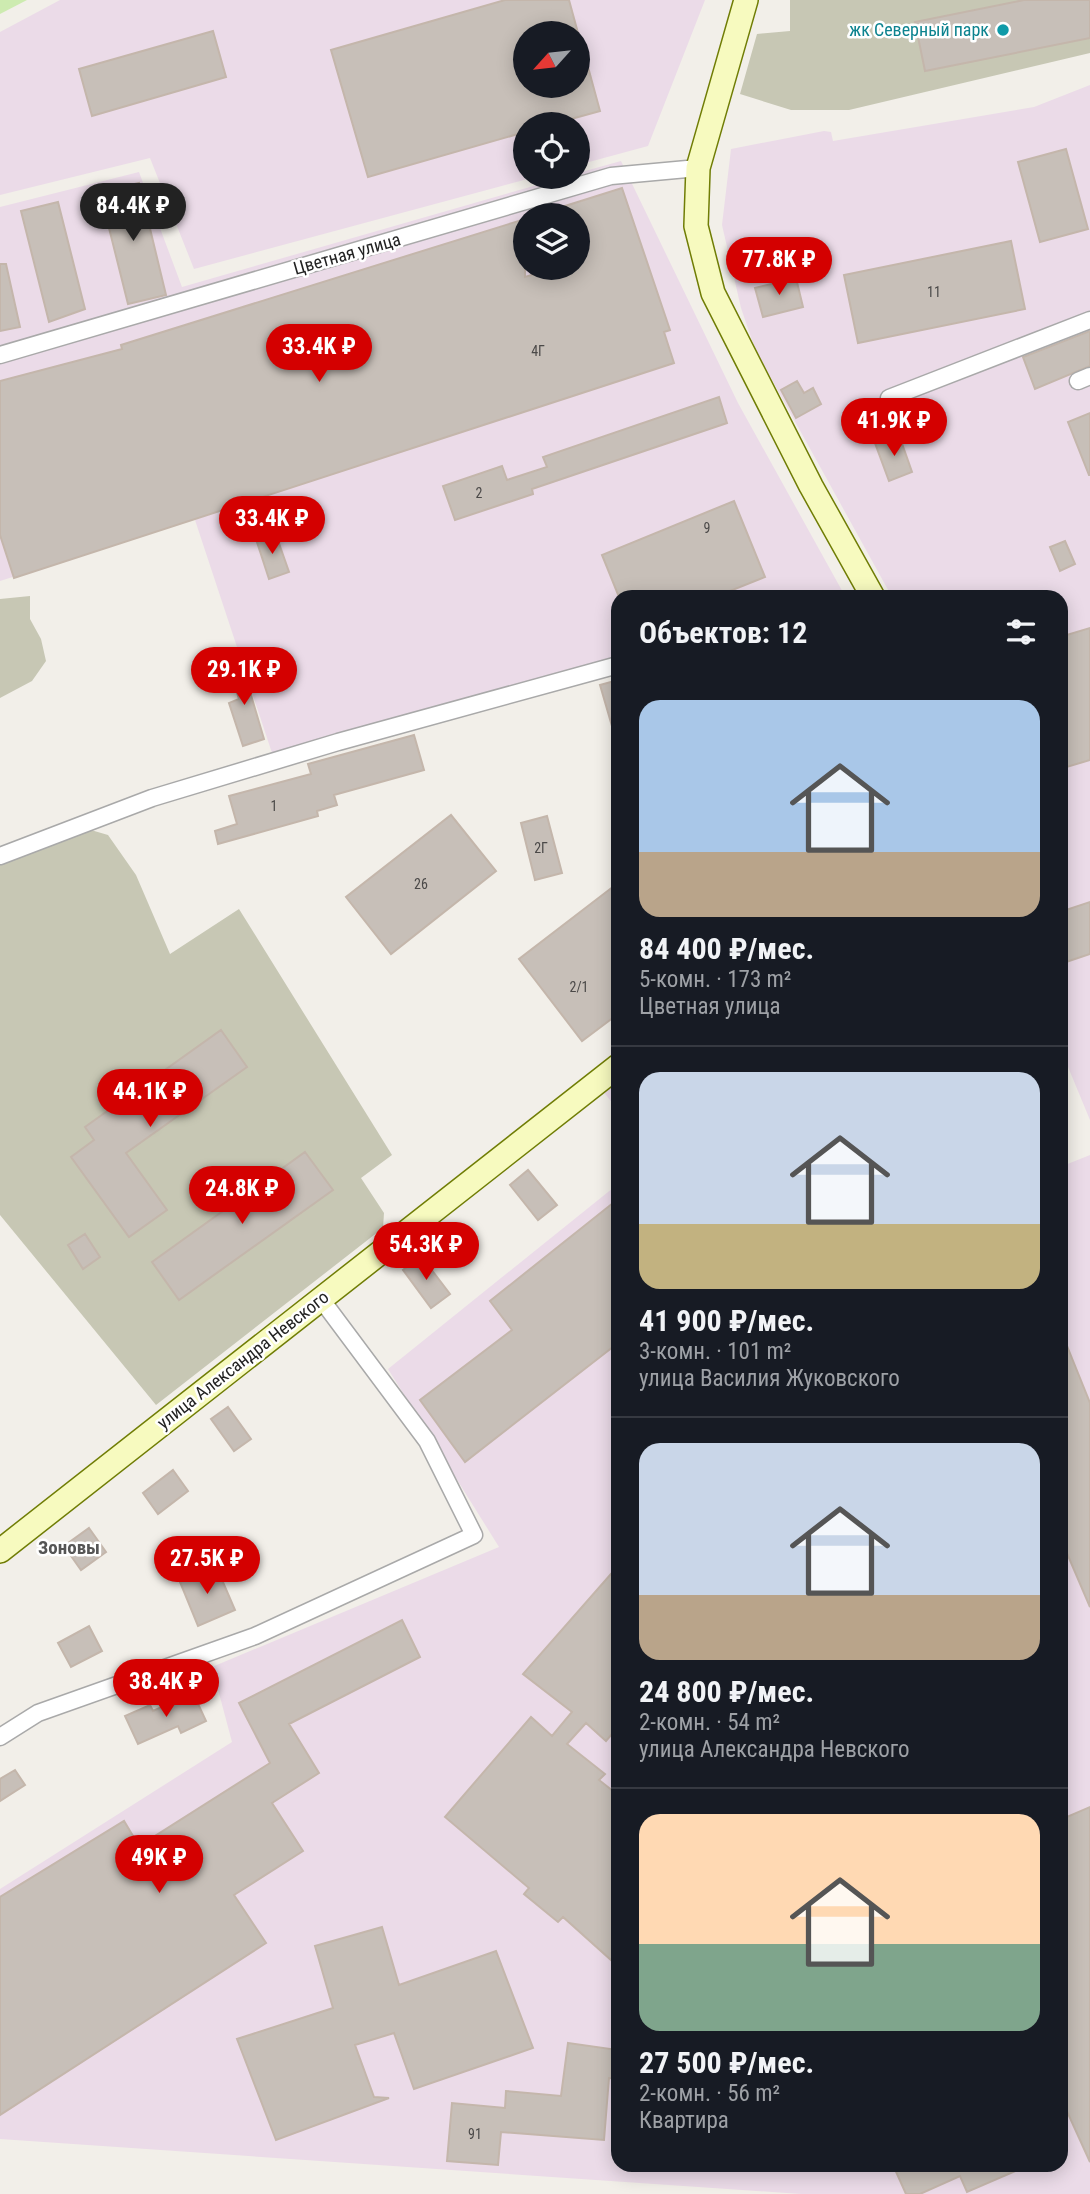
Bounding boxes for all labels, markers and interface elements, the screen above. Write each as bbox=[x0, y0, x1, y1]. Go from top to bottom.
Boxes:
place label: жк Северный парк bbox=[849, 19, 989, 40]
north arrow bbox=[513, 21, 590, 98]
map controls bbox=[513, 21, 590, 280]
marker: жк Северный парк bbox=[995, 22, 1011, 38]
button: locate bbox=[513, 112, 590, 189]
pin: 84.4K ₽ bbox=[68, 184, 198, 243]
text: 84.4K ₽ bbox=[96, 192, 170, 219]
button: layers bbox=[513, 203, 590, 280]
street label: Цветная улица bbox=[291, 228, 403, 279]
pin: 77.8K ₽ bbox=[714, 238, 844, 297]
text: 77.8K ₽ bbox=[742, 246, 816, 273]
house number: 11 bbox=[927, 284, 941, 300]
pin: 33.4K ₽ bbox=[254, 324, 384, 384]
text: 33.4K ₽ bbox=[282, 333, 356, 360]
house number: 4Г bbox=[531, 343, 545, 359]
pin: 41.9K ₽ bbox=[829, 398, 959, 458]
text: 41.9K ₽ bbox=[857, 407, 931, 434]
house number: 2 bbox=[476, 485, 483, 501]
pin: 33.4K ₽ bbox=[207, 496, 337, 556]
text: 33.4K ₽ bbox=[235, 505, 309, 532]
house number: 9 bbox=[704, 520, 710, 536]
icon: filters bbox=[1002, 613, 1040, 651]
text: Объектов: 12 bbox=[639, 615, 807, 650]
pin: 29.1K ₽ bbox=[179, 648, 309, 707]
text: 29.1K ₽ bbox=[207, 656, 281, 683]
icon: home bbox=[777, 745, 903, 871]
house number: 1 bbox=[271, 798, 277, 814]
house number: 2Г bbox=[534, 840, 548, 856]
house number: 26 bbox=[414, 876, 428, 892]
text: 84 400 ₽/мес. bbox=[639, 931, 814, 966]
text: 5-комн. · 173 m² bbox=[639, 966, 791, 993]
house number: 2/1 bbox=[569, 979, 589, 995]
text: Цветная улица bbox=[639, 993, 780, 1020]
pin: 44.1K ₽ bbox=[85, 1070, 215, 1129]
text: 44.1K ₽ bbox=[113, 1078, 187, 1105]
icon: home bbox=[777, 1117, 903, 1243]
pin: 24.8K ₽ bbox=[177, 1166, 307, 1226]
text: 24.8K ₽ bbox=[205, 1175, 279, 1202]
pin: 54.3K ₽ bbox=[361, 1222, 491, 1282]
text: 54.3K ₽ bbox=[389, 1231, 463, 1258]
street label: улица Александра Невского bbox=[153, 1286, 333, 1433]
text: 41 900 ₽/мес. bbox=[639, 1303, 814, 1338]
text: 3-комн. · 101 m² bbox=[639, 1338, 791, 1365]
text: улица Василия Жуковского bbox=[639, 1365, 900, 1392]
icon: home bbox=[777, 1488, 903, 1614]
district label: Зоновы bbox=[38, 1536, 100, 1559]
pin: 27.5K ₽ bbox=[142, 1536, 272, 1596]
text: 27.5K ₽ bbox=[170, 1545, 244, 1572]
pin: 38.4K ₽ bbox=[101, 1660, 231, 1719]
text: 38.4K ₽ bbox=[129, 1668, 203, 1695]
text: 24 800 ₽/мес. bbox=[639, 1674, 814, 1709]
text: 2-комн. · 54 m² bbox=[639, 1709, 780, 1736]
text: улица Александра Невского bbox=[639, 1736, 910, 1763]
pin: 49K ₽ bbox=[110, 1836, 208, 1895]
text: 49K ₽ bbox=[131, 1844, 187, 1871]
icon: home bbox=[777, 1859, 903, 1985]
text: 27 500 ₽/мес. bbox=[639, 2045, 814, 2080]
text: 2-комн. · 56 m² bbox=[639, 2080, 780, 2107]
text: Квартира bbox=[639, 2107, 729, 2134]
house number: 91 bbox=[468, 2126, 482, 2142]

